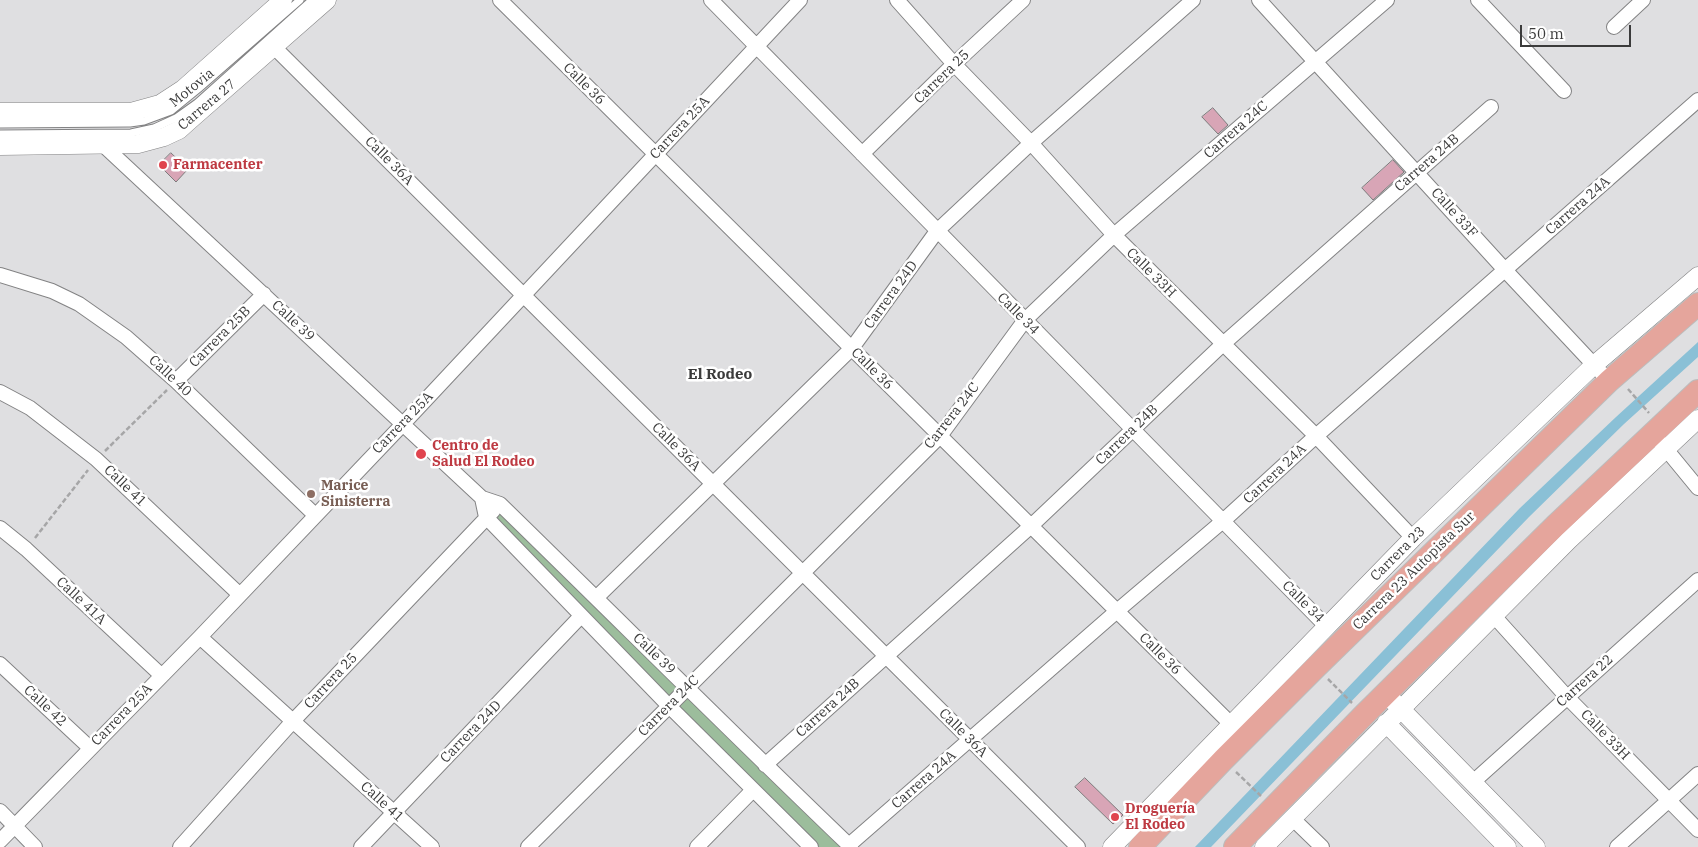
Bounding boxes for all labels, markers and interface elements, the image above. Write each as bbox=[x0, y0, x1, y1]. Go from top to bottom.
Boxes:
scale bar bbox=[1523, 15, 1634, 47]
text: 50 m bbox=[1528, 24, 1564, 43]
street label: Carrera 25 bbox=[911, 47, 973, 107]
street label: Calle 36 bbox=[559, 59, 609, 109]
street label: Motovia bbox=[166, 65, 218, 111]
street label: Carrera 27 bbox=[175, 76, 239, 134]
street label: Carrera 25A bbox=[647, 93, 713, 163]
street label: Carrera 24C bbox=[1200, 98, 1272, 162]
street label: Carrera 24B bbox=[1391, 130, 1463, 196]
street label: Calle 36A bbox=[361, 133, 417, 189]
place label: Farmacenter bbox=[173, 157, 263, 173]
marker: Farmacenter bbox=[157, 159, 169, 171]
street label: Carrera 24A bbox=[1542, 173, 1614, 239]
street label: Calle 33F bbox=[1427, 185, 1481, 241]
street label: Calle 33H bbox=[1123, 245, 1179, 301]
street label: Carrera 24D bbox=[861, 258, 921, 332]
street label: Calle 34 bbox=[993, 289, 1043, 339]
street label: Calle 39 bbox=[268, 297, 318, 345]
street label: Carrera 25B bbox=[186, 303, 254, 371]
street label: Calle 36 bbox=[847, 344, 897, 394]
street label: Calle 40 bbox=[145, 352, 195, 400]
district label: El Rodeo bbox=[688, 366, 752, 384]
street label: Carrera 24C bbox=[921, 380, 983, 452]
street label: Carrera 25A bbox=[369, 388, 437, 458]
street label: Carrera 24B bbox=[1092, 401, 1162, 469]
street label: Calle 36A bbox=[648, 419, 704, 475]
place label: Centro de Salud El Rodeo bbox=[432, 438, 535, 471]
street label: Carrera 24A bbox=[1240, 441, 1310, 507]
marker: Centro de Salud El Rodeo bbox=[414, 447, 428, 461]
street label: Calle 41 bbox=[100, 462, 150, 510]
place label: Marice Sinisterra bbox=[321, 478, 390, 511]
marker: Marice Sinisterra bbox=[305, 488, 317, 500]
street label: Carrera 23 Autopista Sur bbox=[1349, 508, 1479, 634]
street label: Carrera 23 bbox=[1367, 523, 1429, 585]
street label: Calle 41A bbox=[53, 574, 109, 628]
street label: Calle 34 bbox=[1278, 577, 1328, 627]
street label: Calle 36 bbox=[1135, 629, 1185, 679]
street label: Calle 39 bbox=[629, 630, 679, 678]
street label: Carrera 25 bbox=[301, 650, 361, 712]
street label: Carrera 22 bbox=[1553, 651, 1617, 711]
street label: Carrera 24C bbox=[635, 672, 703, 740]
street label: Carrera 24B bbox=[793, 675, 863, 741]
street label: Carrera 25A bbox=[88, 680, 156, 750]
street label: Calle 42 bbox=[20, 682, 70, 730]
street label: Carrera 24D bbox=[437, 697, 505, 767]
street label: Calle 36A bbox=[935, 705, 991, 761]
street label: Calle 33H bbox=[1577, 706, 1633, 764]
street label: Carrera 24A bbox=[888, 747, 960, 813]
street label: Calle 41 bbox=[357, 778, 407, 826]
place label: Droguería El Rodeo bbox=[1125, 801, 1195, 834]
marker: Droguería El Rodeo bbox=[1109, 811, 1121, 823]

